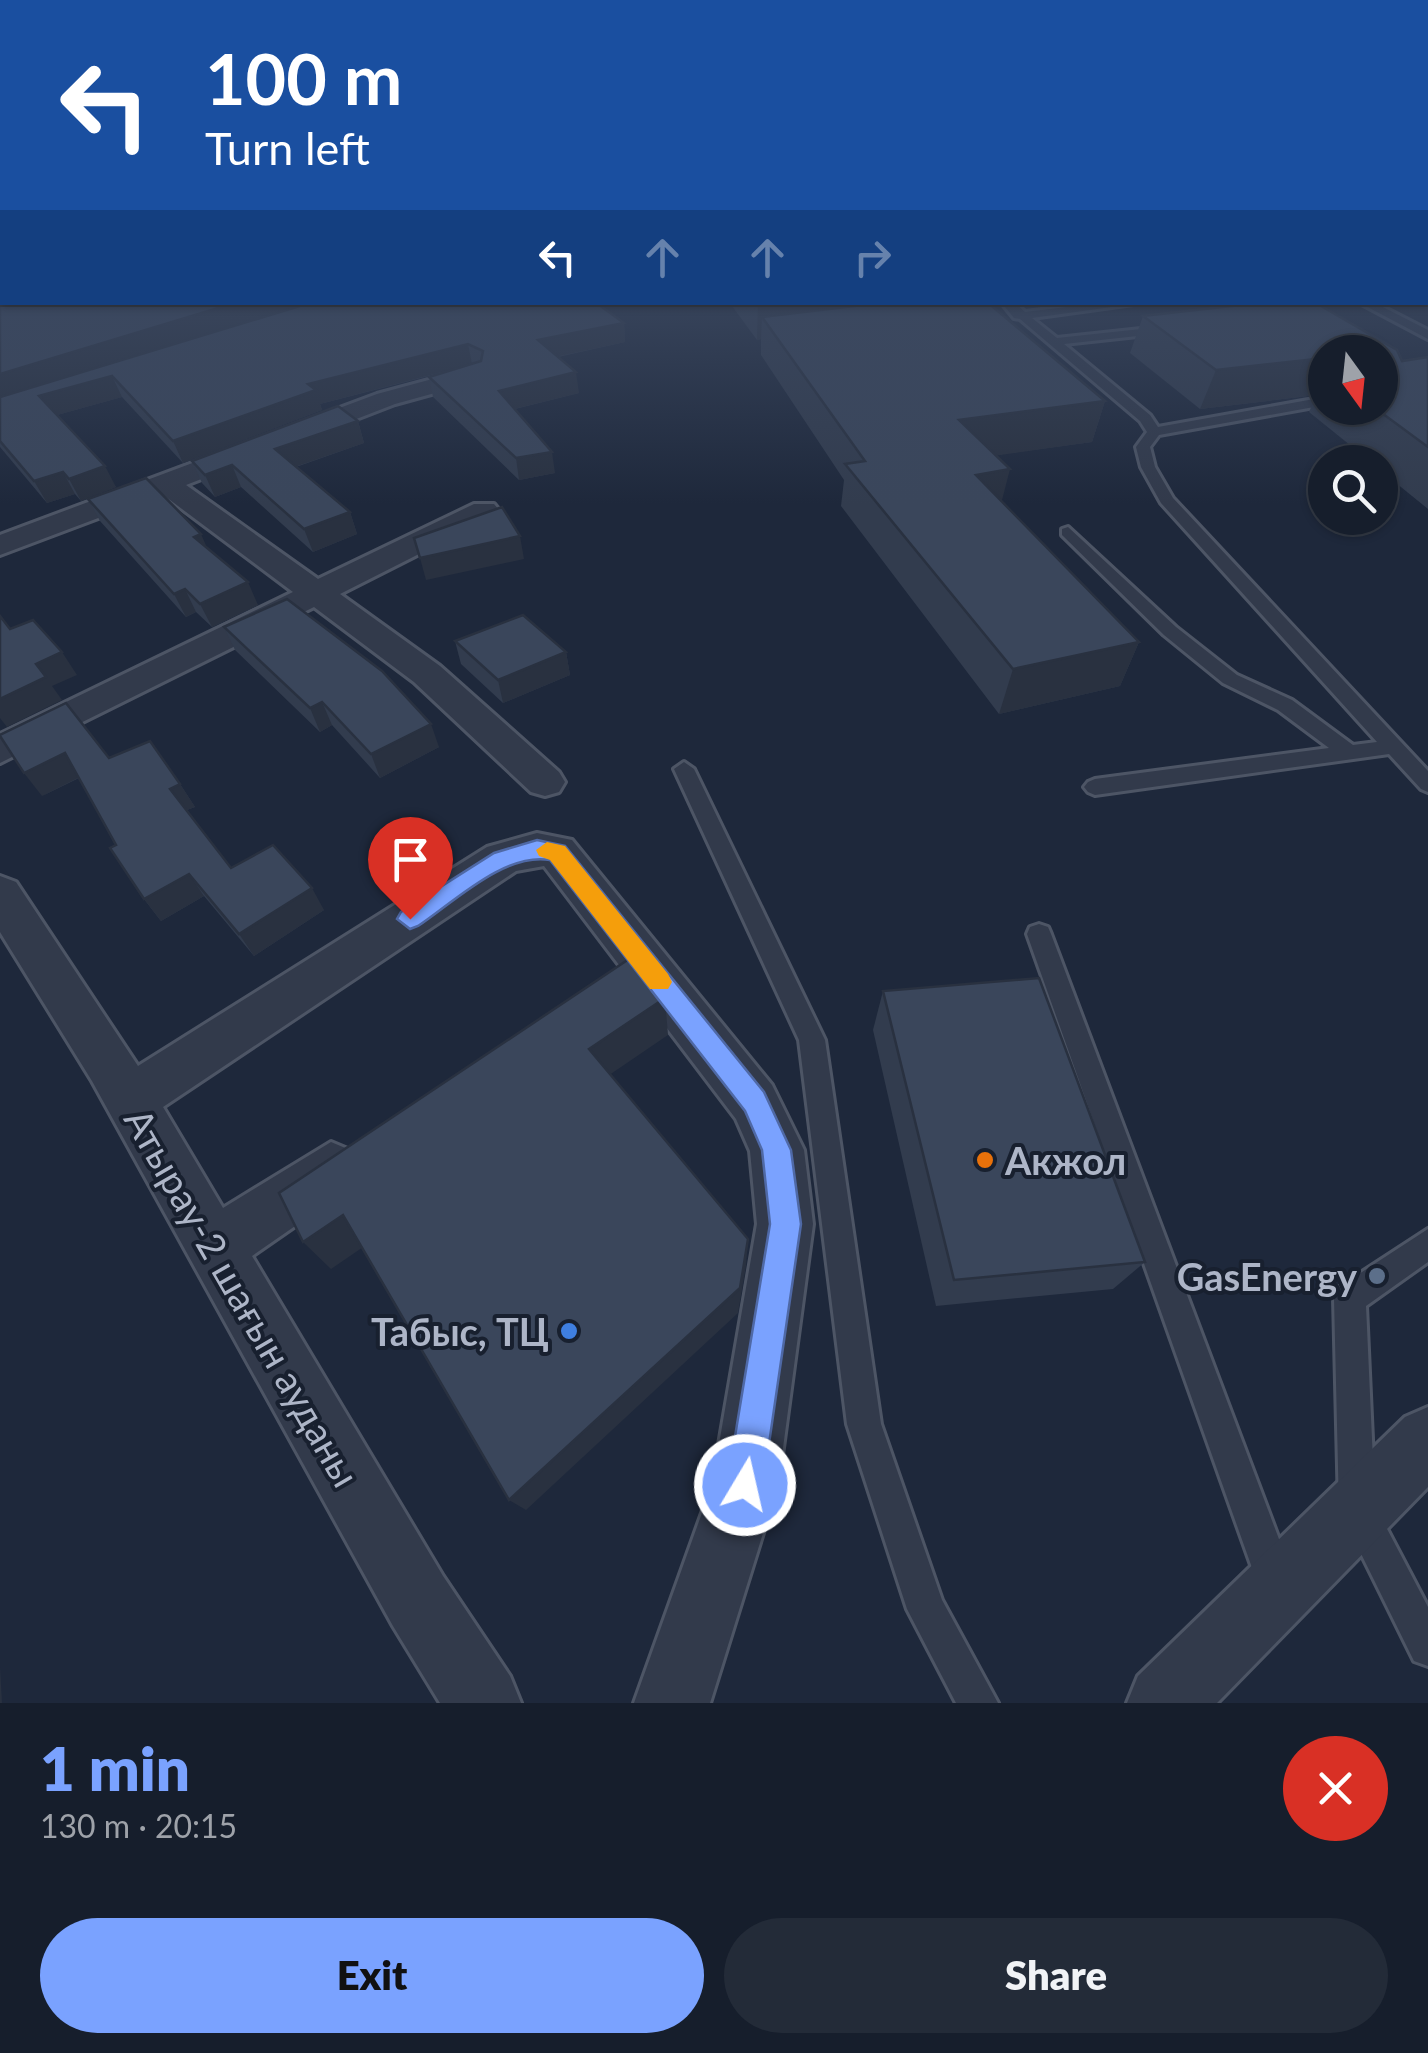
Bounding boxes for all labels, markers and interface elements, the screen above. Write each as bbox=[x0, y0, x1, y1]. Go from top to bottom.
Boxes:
text: 100 m bbox=[205, 36, 402, 120]
icon: left bbox=[40, 40, 170, 170]
text: Turn left bbox=[205, 121, 370, 175]
icon: left bbox=[530, 230, 585, 285]
icon: ahead bbox=[635, 230, 690, 285]
icon: ahead bbox=[740, 230, 795, 285]
icon: right bbox=[845, 230, 900, 285]
north arrow bbox=[1308, 335, 1398, 425]
map controls bbox=[1308, 335, 1398, 535]
button: search bbox=[1308, 445, 1398, 535]
pin bbox=[368, 817, 453, 920]
icon: arrive bbox=[383, 832, 438, 887]
street label: Атырау-2 шағын ауданы bbox=[116, 1100, 370, 1494]
place label: Акжол bbox=[1004, 1137, 1126, 1183]
marker: Акжол bbox=[974, 1149, 996, 1171]
place label: GasEnergy bbox=[1177, 1253, 1358, 1299]
marker: GasEnergy bbox=[1366, 1265, 1388, 1287]
place label: Табыс, ТЦ bbox=[371, 1308, 549, 1354]
marker: Табыс, ТЦ bbox=[558, 1320, 580, 1342]
position arrow bbox=[693, 1433, 797, 1537]
text: 1 min bbox=[40, 1732, 190, 1804]
button: close bbox=[1283, 1736, 1388, 1841]
text: 130 m · 20:15 bbox=[40, 1806, 237, 1845]
button: Exit bbox=[40, 1918, 704, 2033]
button: Share bbox=[724, 1918, 1388, 2033]

